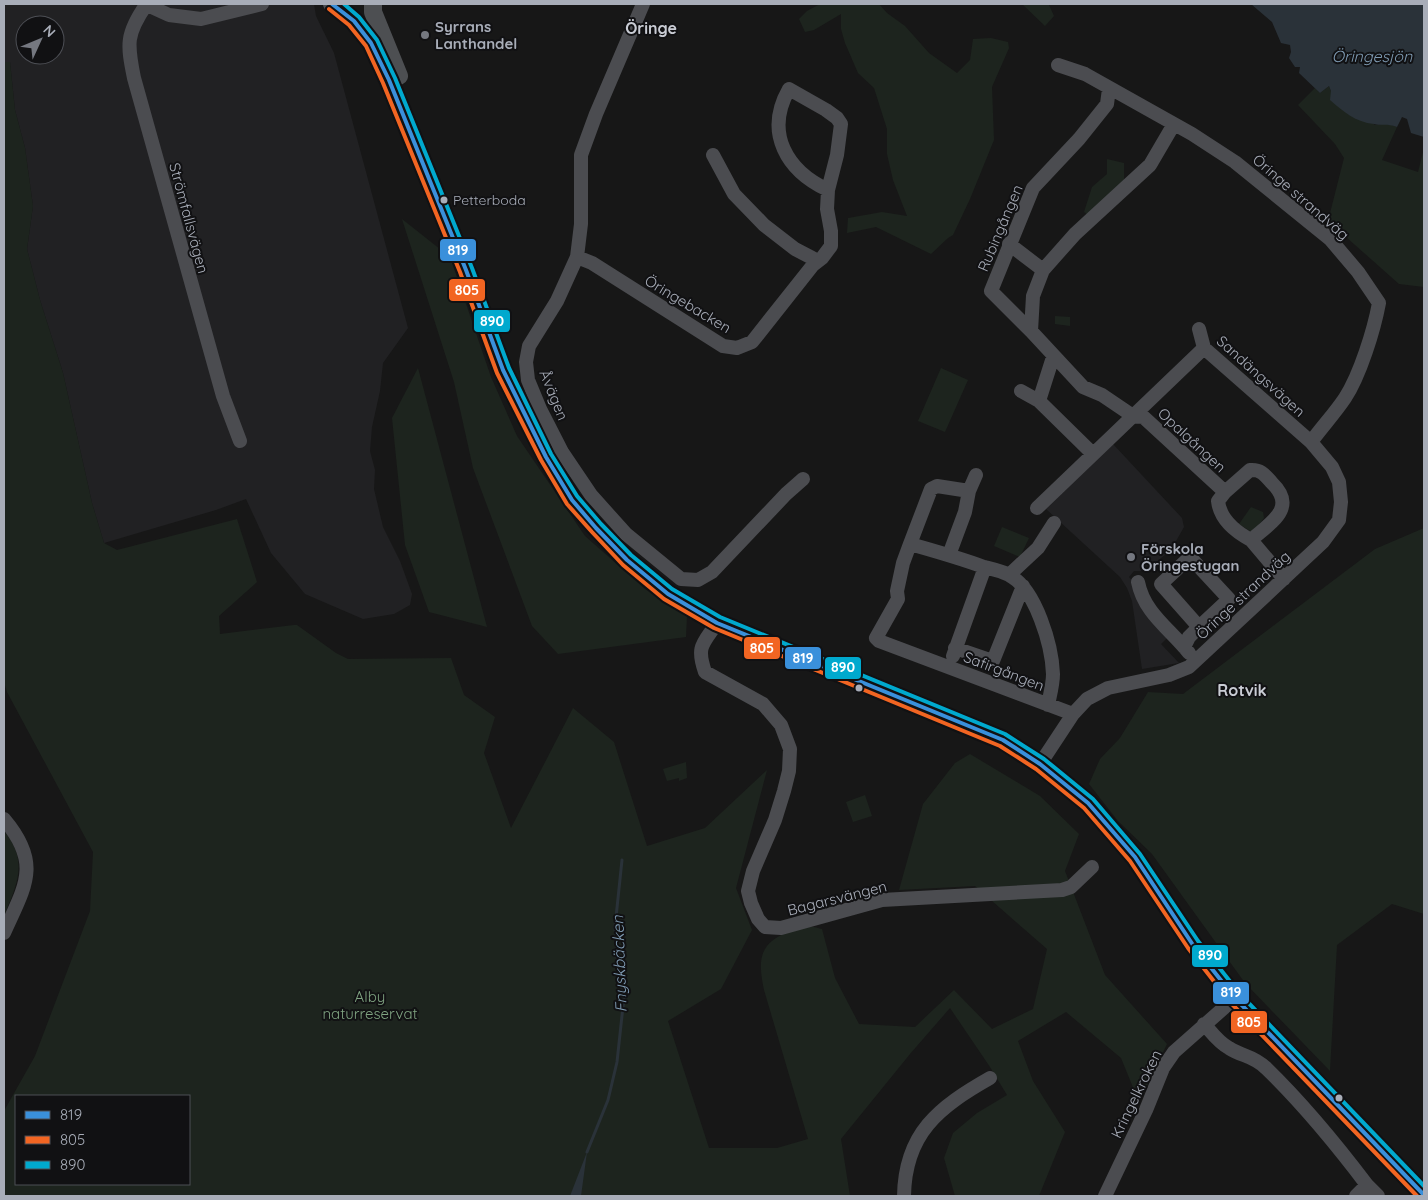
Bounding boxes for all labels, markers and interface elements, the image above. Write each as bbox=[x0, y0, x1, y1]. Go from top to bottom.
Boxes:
north arrow bbox=[15, 15, 65, 65]
place label: Syrrans Lanthandel bbox=[435, 17, 517, 53]
district label: Öringe bbox=[625, 18, 677, 38]
text: N bbox=[39, 21, 59, 41]
marker: Syrrans Lanthandel bbox=[419, 29, 431, 41]
water label: Öringesjön bbox=[1332, 46, 1413, 66]
street label: Öringe strandväg bbox=[1249, 150, 1353, 244]
street label: Strömfallsvägen bbox=[165, 161, 213, 275]
street label: Rubingången bbox=[973, 182, 1027, 274]
place label: Petterboda bbox=[453, 191, 526, 209]
marker: Petterboda bbox=[439, 195, 449, 205]
line badge: 819 bbox=[439, 238, 477, 262]
text: 819 bbox=[447, 241, 469, 259]
street label: Öringebacken bbox=[641, 271, 735, 337]
line badge: 805 bbox=[448, 278, 486, 302]
text: 805 bbox=[455, 281, 479, 299]
line badge: 890 bbox=[473, 309, 511, 333]
text: 890 bbox=[480, 312, 505, 330]
street label: Sandängsvägen bbox=[1213, 331, 1309, 421]
street label: Åvägen bbox=[535, 367, 573, 423]
street label: Opalgången bbox=[1154, 404, 1230, 476]
place label: Förskola Öringestugan bbox=[1141, 539, 1239, 575]
street label: Öringe strandväg bbox=[1192, 547, 1294, 643]
marker: Förskola Öringestugan bbox=[1125, 551, 1137, 563]
line badge: 805 bbox=[743, 636, 781, 660]
text: 805 bbox=[750, 639, 774, 657]
line badge: 819 bbox=[784, 646, 822, 670]
street label: Safirgången bbox=[961, 647, 1047, 695]
text: 819 bbox=[792, 649, 814, 667]
line badge: 890 bbox=[824, 656, 862, 680]
text: 890 bbox=[831, 658, 856, 676]
district label: Rotvik bbox=[1217, 680, 1267, 700]
unlabelled marker bbox=[854, 683, 864, 693]
street label: Bagarsvängen bbox=[785, 876, 889, 920]
water label: Fnyskbäcken bbox=[607, 914, 631, 1013]
line badge: 890 bbox=[1191, 944, 1229, 968]
text: 890 bbox=[1198, 946, 1223, 964]
line badge: 819 bbox=[1212, 981, 1250, 1005]
text: 819 bbox=[1220, 983, 1242, 1001]
park label: Alby naturreservat bbox=[322, 987, 418, 1023]
line badge: 805 bbox=[1230, 1010, 1268, 1034]
text: 805 bbox=[1237, 1013, 1261, 1031]
street label: Kringelkroken bbox=[1106, 1047, 1166, 1141]
unlabelled marker bbox=[1334, 1093, 1344, 1103]
legend bbox=[15, 1095, 190, 1185]
text: 819 bbox=[60, 1105, 82, 1124]
text: 805 bbox=[60, 1130, 85, 1149]
text: 890 bbox=[60, 1155, 85, 1174]

